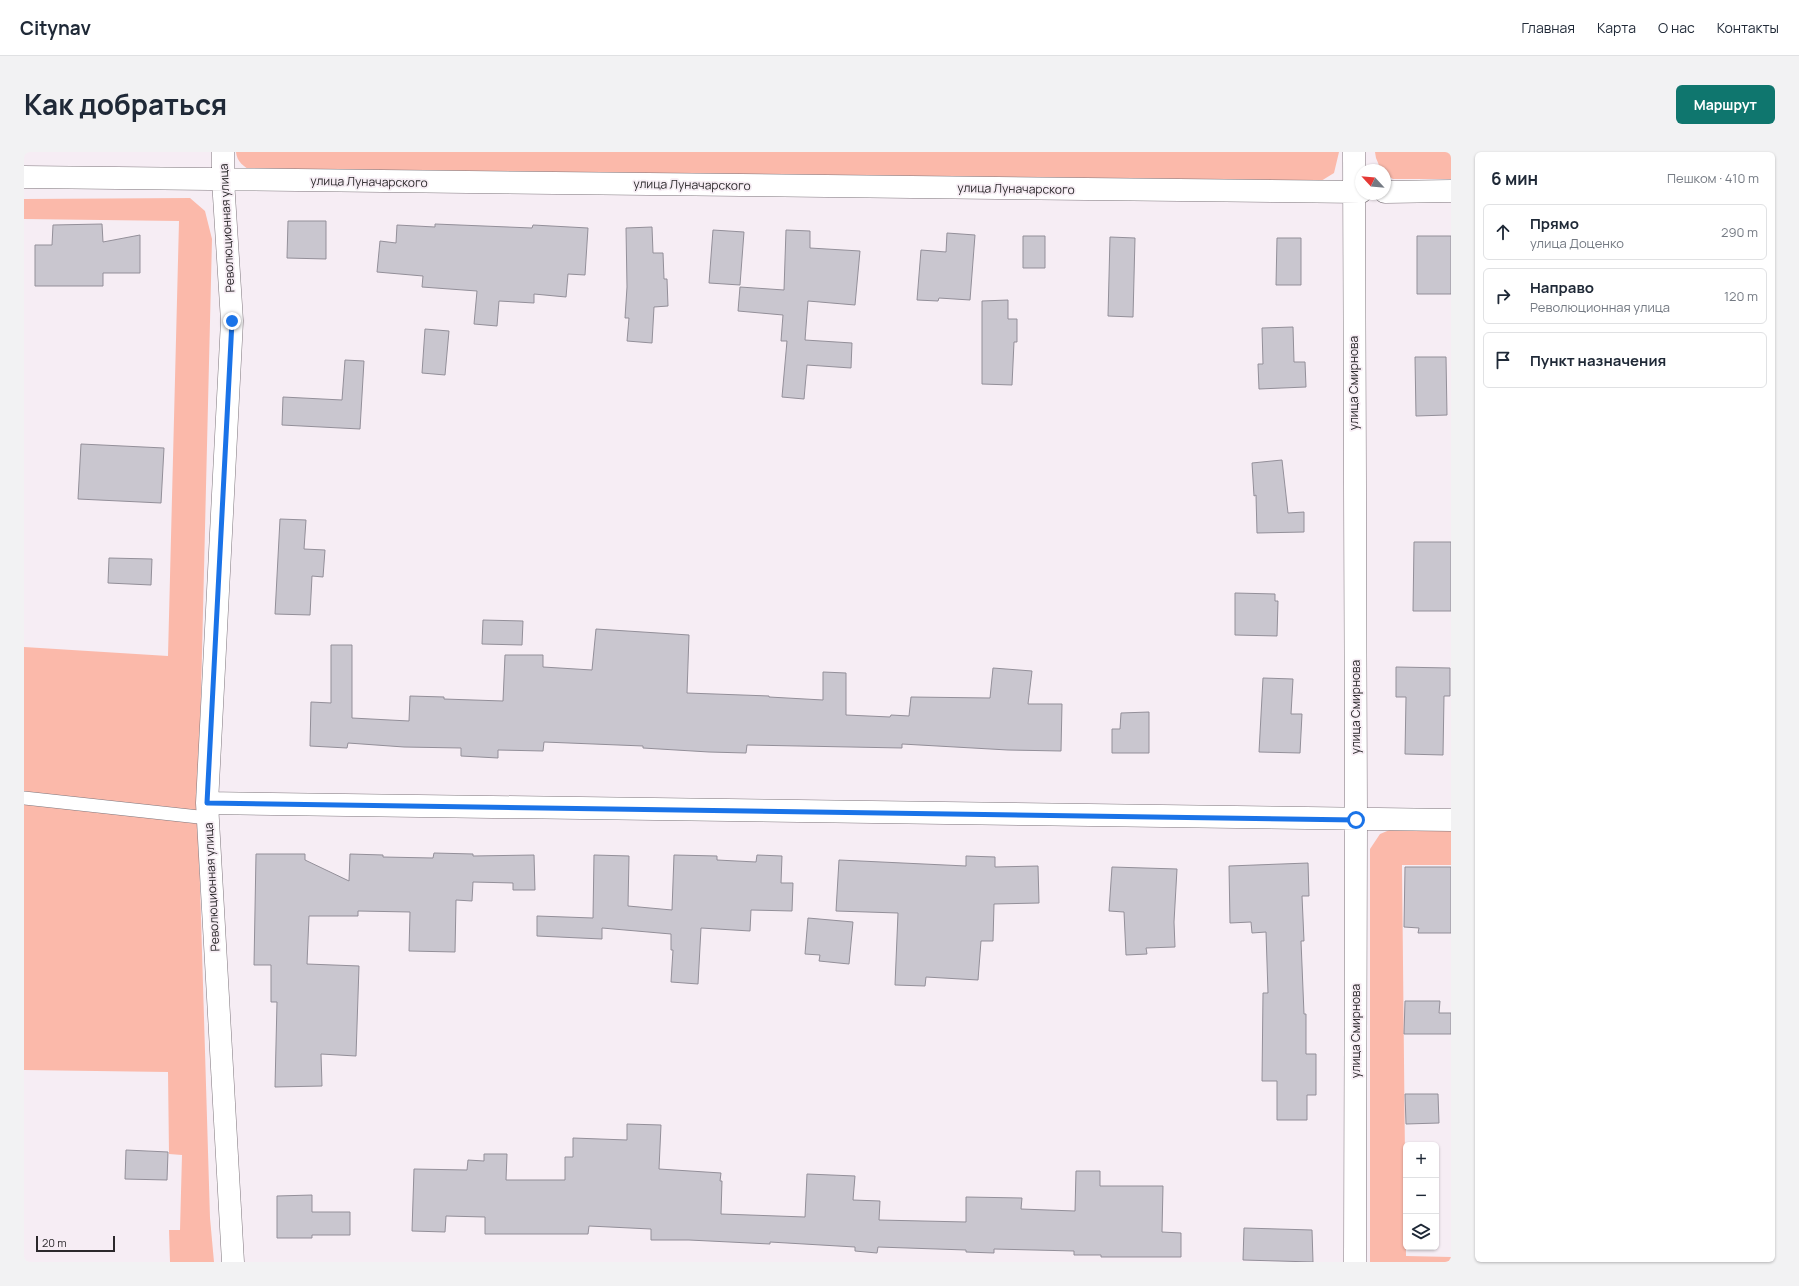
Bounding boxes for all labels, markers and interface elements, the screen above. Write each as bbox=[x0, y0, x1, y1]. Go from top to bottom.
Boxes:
text: Citynav bbox=[20, 15, 91, 41]
text: Главная bbox=[1522, 18, 1575, 37]
text: Карта bbox=[1597, 18, 1636, 37]
text: О нас bbox=[1658, 18, 1695, 37]
text: Контакты bbox=[1717, 18, 1779, 37]
text: Как добраться bbox=[24, 85, 227, 123]
button: Маршрут bbox=[1676, 85, 1775, 124]
street label: Революционная улица bbox=[215, 163, 238, 293]
north arrow bbox=[1355, 164, 1391, 200]
text: 6 мин bbox=[1491, 167, 1538, 190]
text: Пешком · 410 m bbox=[1667, 169, 1759, 187]
street label: улица Луначарского bbox=[310, 172, 428, 191]
street label: улица Луначарского bbox=[633, 175, 751, 194]
street label: улица Луначарского bbox=[957, 179, 1075, 198]
text: Прямо bbox=[1530, 213, 1579, 234]
icon: ahead bbox=[1492, 221, 1514, 243]
text: 290 m bbox=[1721, 223, 1758, 241]
text: улица Доценко bbox=[1530, 234, 1624, 252]
text: Направо bbox=[1530, 277, 1594, 298]
icon: right bbox=[1492, 285, 1514, 307]
text: 120 m bbox=[1724, 287, 1758, 305]
text: Революционная улица bbox=[1530, 298, 1670, 316]
route end bbox=[223, 312, 241, 330]
street label: улица Смирнова bbox=[1345, 336, 1362, 430]
icon: arrive bbox=[1492, 349, 1514, 371]
text: Пункт назначения bbox=[1530, 350, 1666, 371]
street label: улица Смирнова bbox=[1347, 660, 1364, 754]
route start bbox=[1347, 811, 1365, 829]
street label: Революционная улица bbox=[200, 822, 223, 952]
street label: улица Смирнова bbox=[1347, 984, 1364, 1078]
map controls bbox=[1403, 1142, 1439, 1250]
button: + bbox=[1403, 1142, 1439, 1178]
button: − bbox=[1403, 1178, 1439, 1214]
button: layers bbox=[1403, 1214, 1439, 1250]
scale bar bbox=[36, 1234, 115, 1253]
text: 20 m bbox=[42, 1235, 67, 1250]

